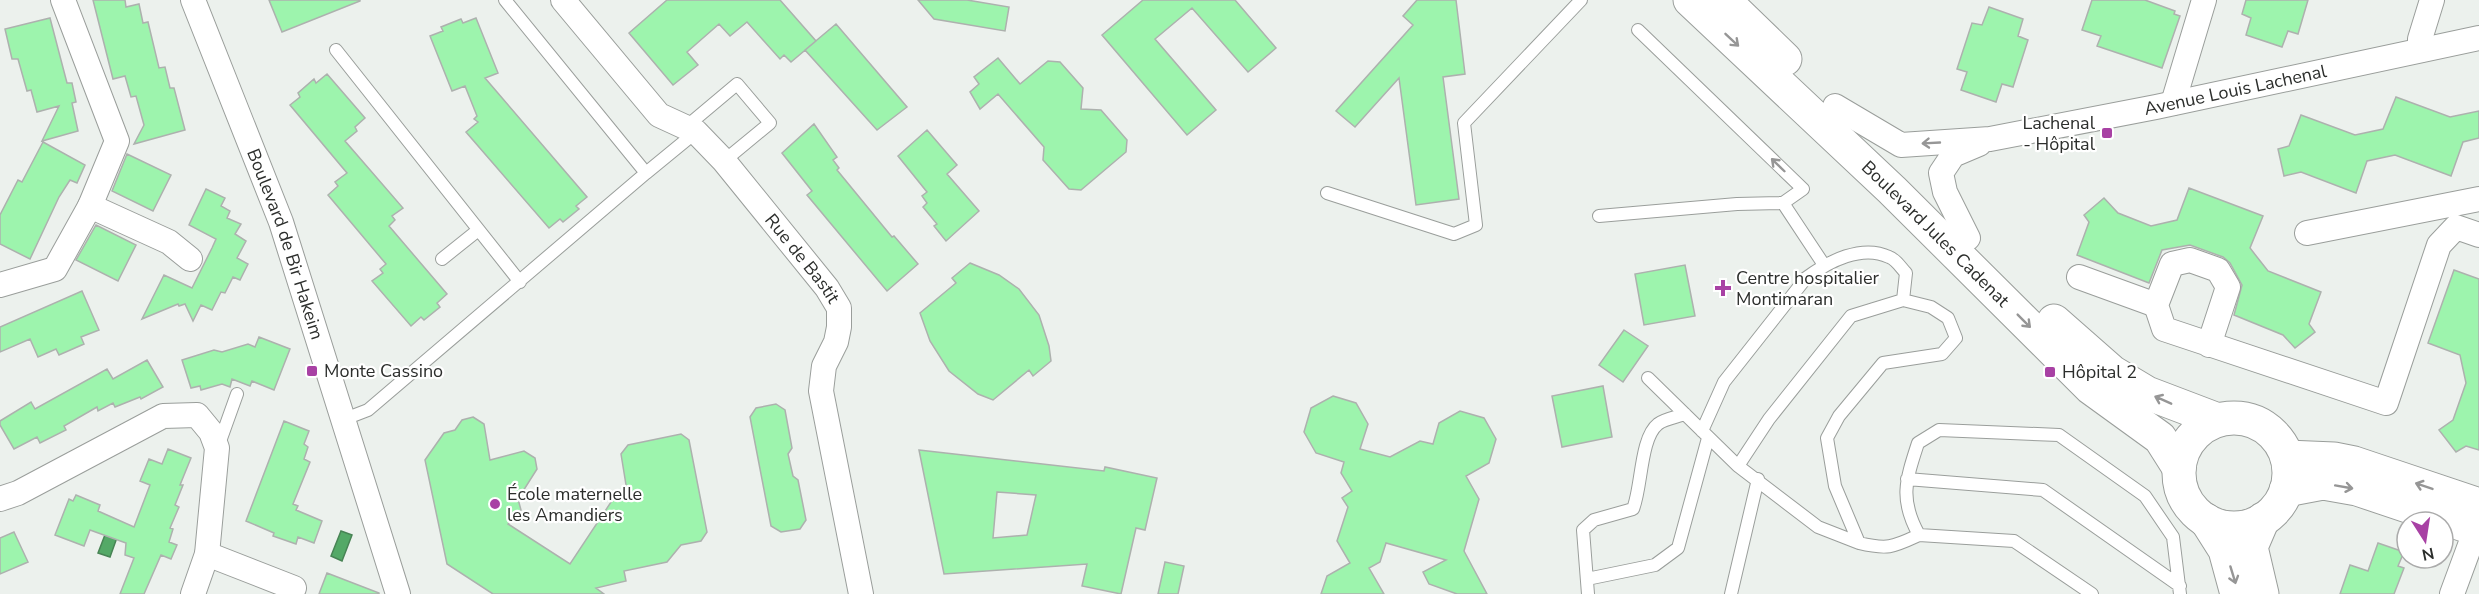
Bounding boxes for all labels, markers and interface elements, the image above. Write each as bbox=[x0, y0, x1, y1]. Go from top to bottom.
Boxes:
one-way arrow bbox=[1725, 33, 1740, 47]
street label: Avenue Louis Lachenal bbox=[2142, 59, 2329, 121]
place label: Lachenal - Hôpital bbox=[2022, 111, 2096, 156]
marker: Lachenal - Hôpital bbox=[2100, 126, 2114, 140]
one-way arrow bbox=[1922, 137, 1942, 148]
street label: Boulevard de Bir Hakeim bbox=[241, 145, 329, 342]
street label: Boulevard Jules Cadenat bbox=[1856, 155, 2015, 313]
one-way arrow bbox=[1771, 158, 1786, 173]
street label: Rue de Bastit bbox=[759, 209, 846, 308]
place label: Centre hospitalier Montimaran bbox=[1736, 266, 1880, 311]
marker: Centre hospitalier Montimaran bbox=[1714, 279, 1732, 297]
one-way arrow bbox=[2017, 314, 2032, 329]
place label: Monte Cassino bbox=[324, 359, 443, 383]
place label: Hôpital 2 bbox=[2062, 360, 2137, 384]
marker: Monte Cassino bbox=[305, 364, 319, 378]
marker: Hôpital 2 bbox=[2043, 365, 2057, 379]
one-way arrow bbox=[2154, 394, 2173, 405]
one-way arrow bbox=[2415, 479, 2434, 490]
one-way arrow bbox=[2333, 481, 2353, 492]
place label: École maternelle les Amandiers bbox=[507, 482, 642, 527]
marker: École maternelle les Amandiers bbox=[488, 497, 502, 511]
north arrow bbox=[2395, 510, 2455, 570]
text: N bbox=[2420, 542, 2436, 566]
one-way arrow bbox=[2228, 565, 2239, 584]

